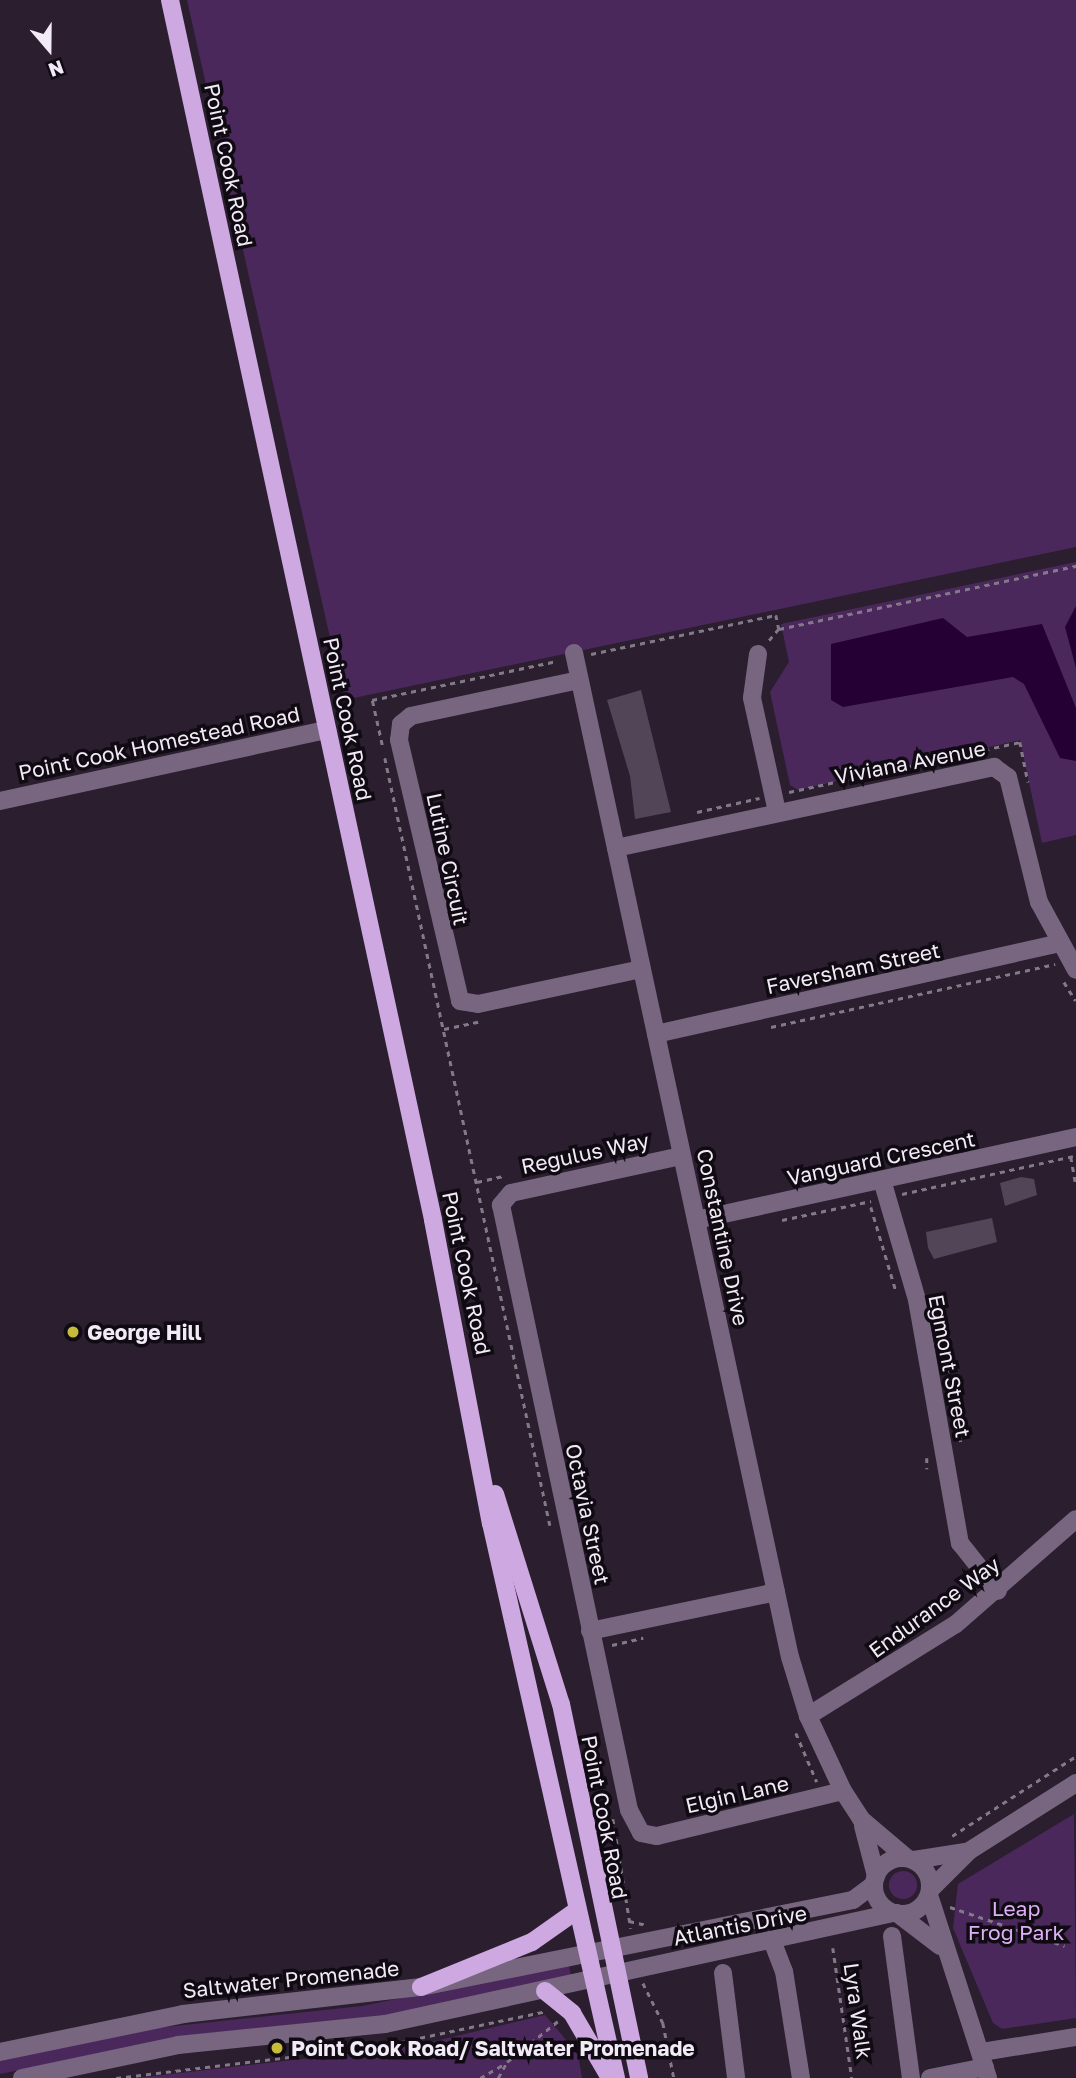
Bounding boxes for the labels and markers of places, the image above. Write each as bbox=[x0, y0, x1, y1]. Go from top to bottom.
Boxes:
place label: George Hill bbox=[87, 1319, 202, 1345]
marker: George Hill bbox=[65, 1324, 81, 1340]
place label: Point Cook Road/ Saltwater Promenade bbox=[291, 2035, 695, 2061]
marker: Point Cook Road/ Saltwater Promenade bbox=[269, 2040, 285, 2056]

